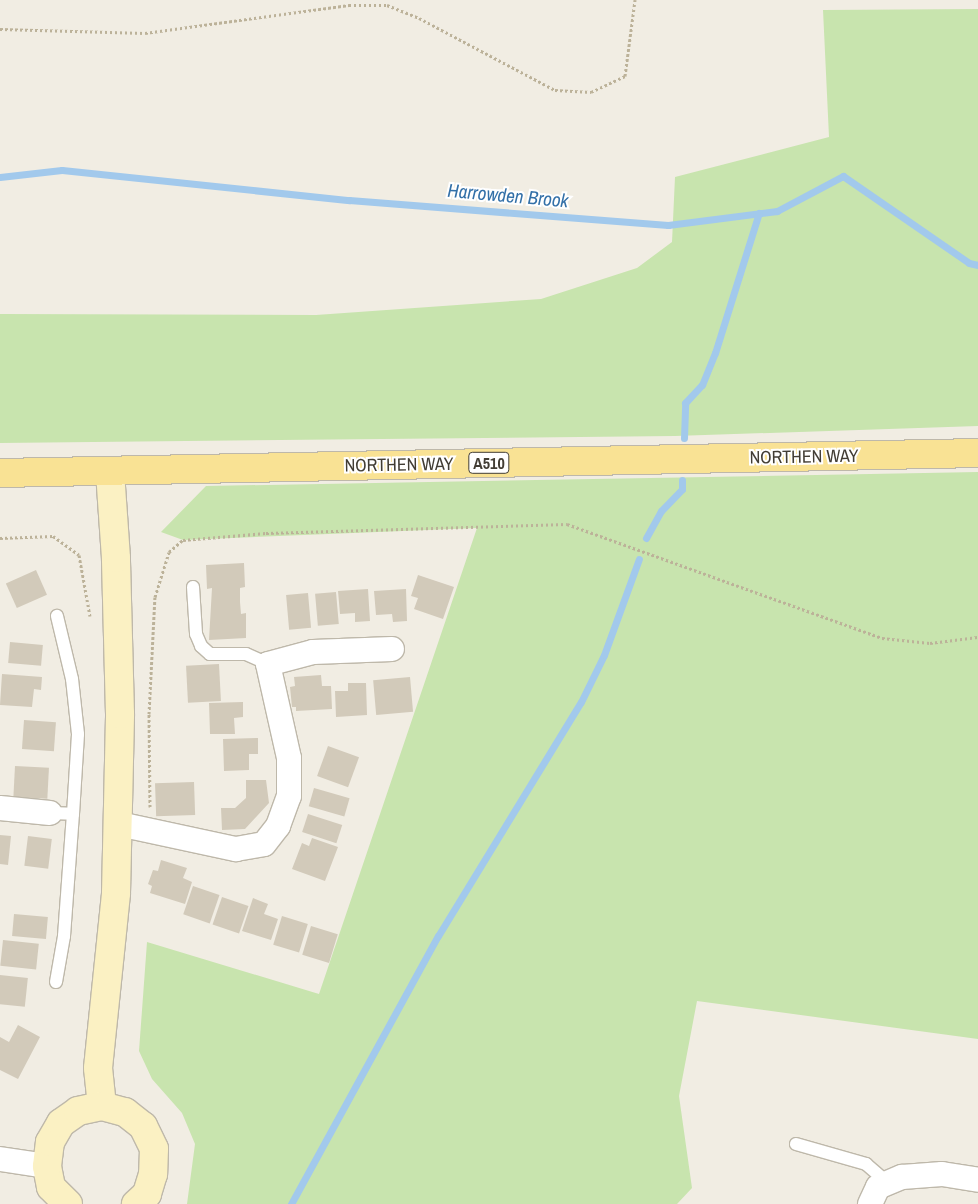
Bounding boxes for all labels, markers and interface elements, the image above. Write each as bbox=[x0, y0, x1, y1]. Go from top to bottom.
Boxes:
water label: Harrowden Brook bbox=[447, 179, 569, 213]
street label: NORTHEN WAY bbox=[749, 445, 859, 469]
road number: A510 bbox=[468, 449, 510, 476]
street label: NORTHEN WAY bbox=[344, 453, 454, 477]

